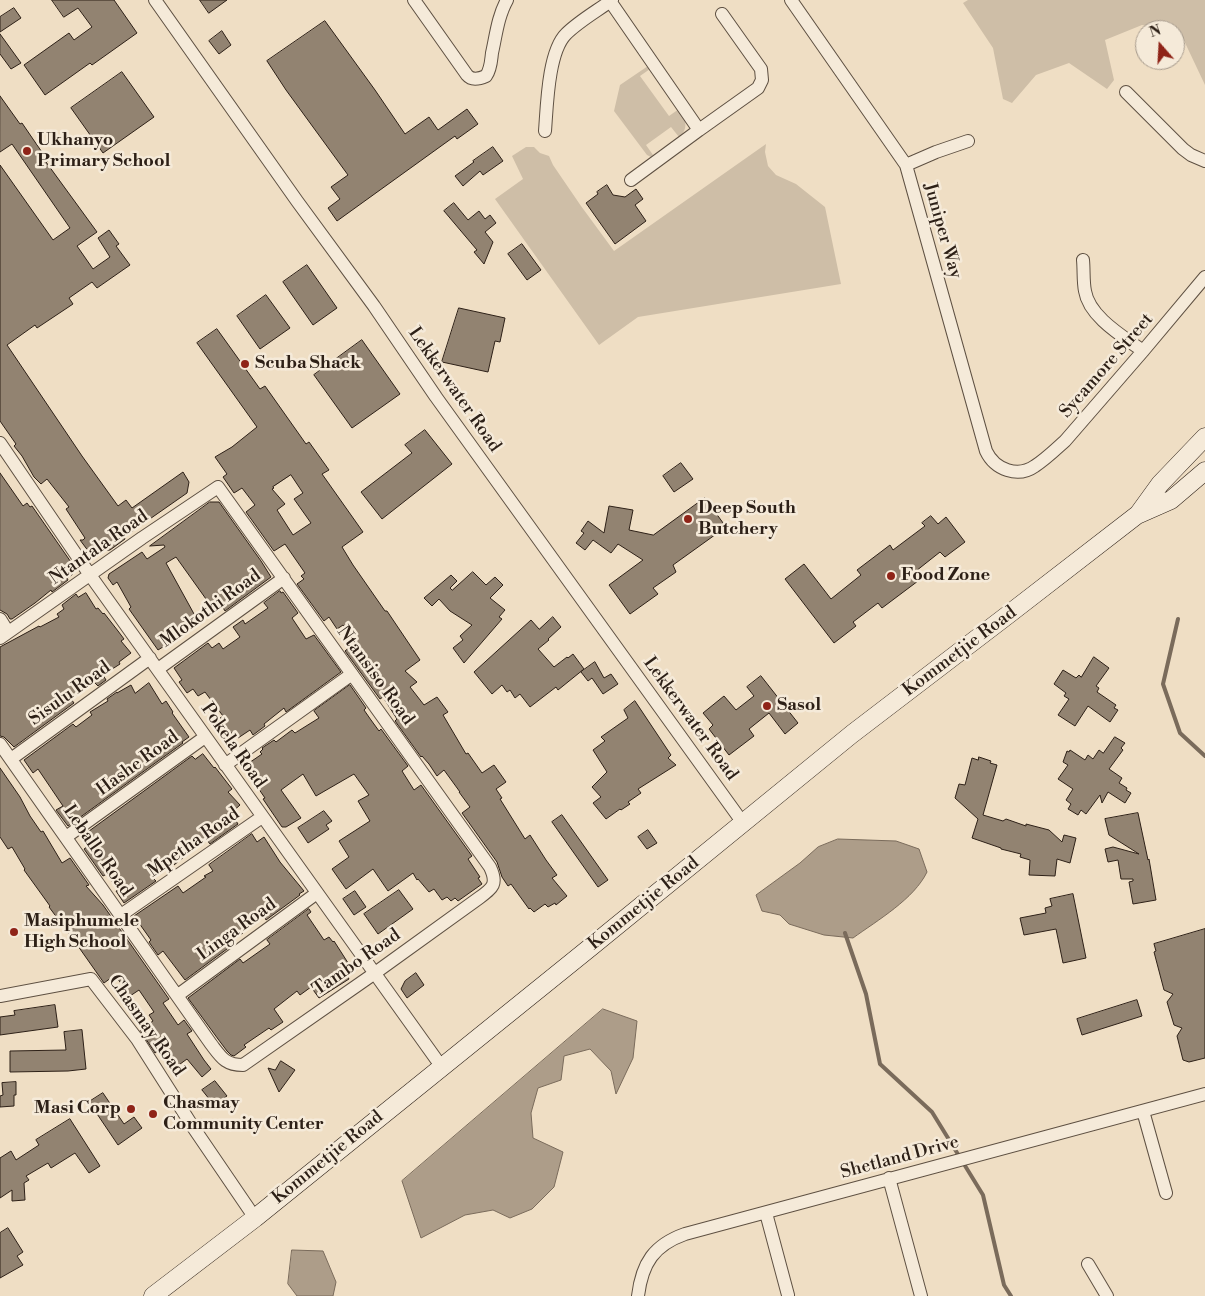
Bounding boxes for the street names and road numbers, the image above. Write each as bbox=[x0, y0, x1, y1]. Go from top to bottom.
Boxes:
street label: Juniper Way bbox=[918, 181, 966, 281]
street label: Sycamore Street bbox=[1056, 309, 1158, 423]
street label: Lekkerwater Road bbox=[403, 323, 505, 457]
street label: Ntantala Road bbox=[45, 506, 153, 590]
street label: Mlokothi Road bbox=[156, 565, 266, 653]
street label: Kommetjie Road bbox=[899, 602, 1021, 702]
street label: Ntansiso Road bbox=[332, 622, 418, 730]
street label: Lekkerwater Road bbox=[638, 653, 742, 785]
street label: Sisulu Road bbox=[25, 657, 115, 731]
street label: Pokela Road bbox=[196, 699, 270, 793]
street label: Hashe Road bbox=[93, 727, 183, 801]
street label: Leballo Road bbox=[58, 801, 136, 901]
street label: Mpetha Road bbox=[144, 803, 244, 883]
street label: Kommetjie Road bbox=[584, 853, 704, 955]
street label: Linga Road bbox=[193, 894, 281, 966]
street label: Tambo Road bbox=[309, 925, 405, 1001]
street label: Chasmay Road bbox=[103, 971, 189, 1081]
street label: Kommetjie Road bbox=[268, 1107, 388, 1209]
street label: Shetland Drive bbox=[838, 1132, 962, 1184]

